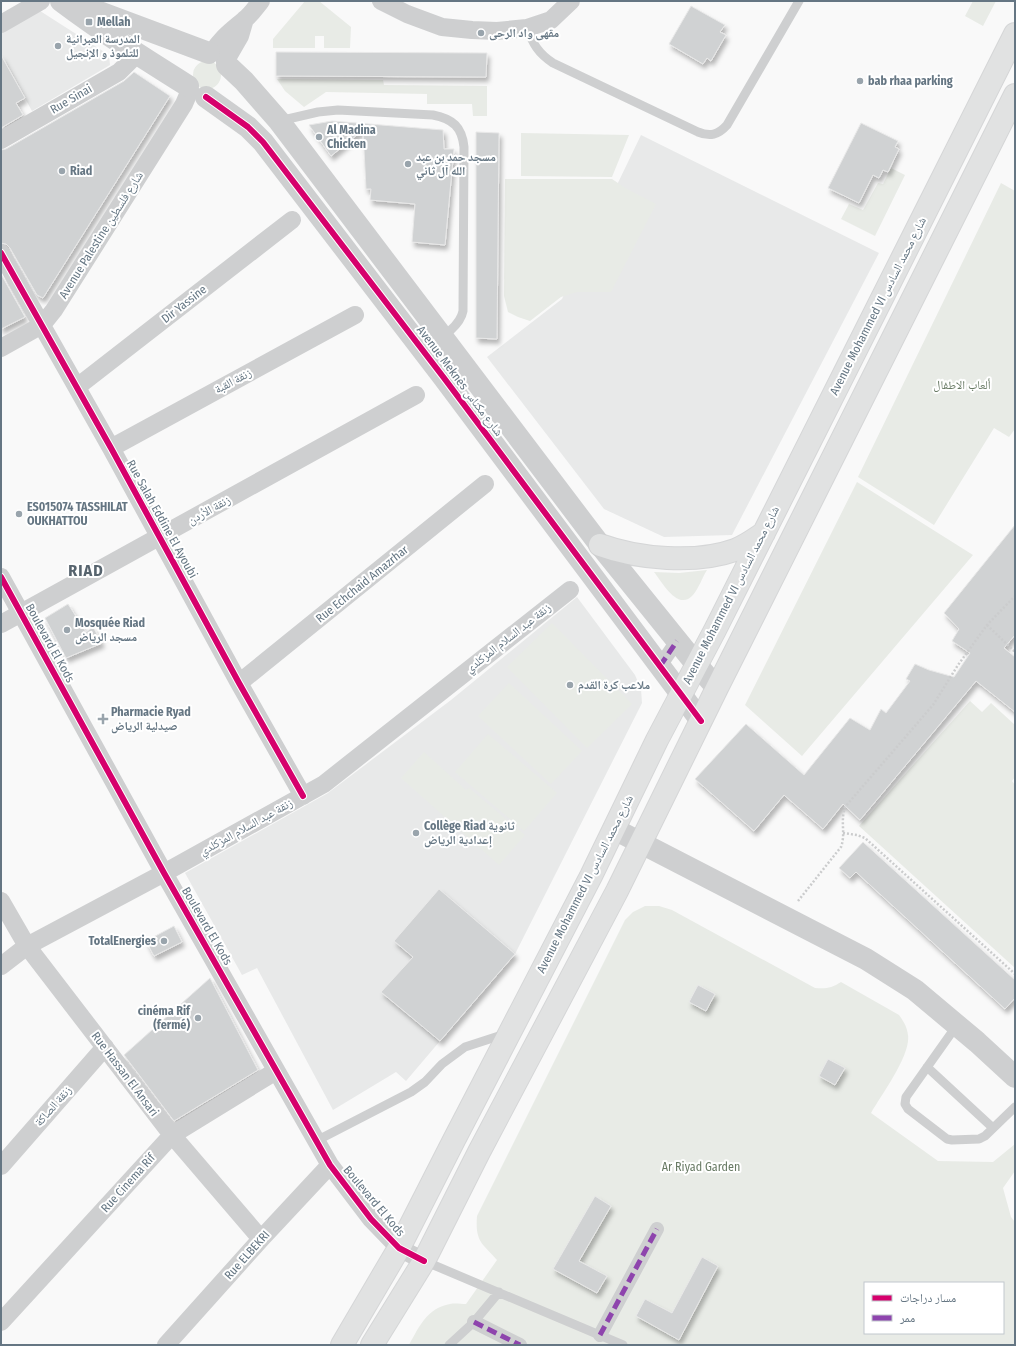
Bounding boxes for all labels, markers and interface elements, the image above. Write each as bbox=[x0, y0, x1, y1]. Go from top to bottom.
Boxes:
place label: Mellah bbox=[97, 15, 130, 29]
marker: Mellah bbox=[84, 17, 94, 27]
place label: مقهى واد الرحى bbox=[489, 26, 559, 41]
marker: مقهى واد الرحى bbox=[476, 28, 486, 38]
place label: المدرسة العبرانية للتلموذ و الإنجيل bbox=[66, 32, 140, 61]
marker: المدرسة العبرانية للتلموذ و الإنجيل bbox=[53, 41, 63, 51]
place label: bab rhaa parking bbox=[868, 74, 953, 88]
marker: bab rhaa parking bbox=[855, 76, 865, 86]
street label: Rue Sinai bbox=[48, 81, 94, 117]
place label: Al Madina Chicken bbox=[326, 123, 376, 151]
marker: Al Madina Chicken bbox=[314, 132, 324, 142]
place label: مسجد حمد بن عبد الله آل ثاني bbox=[416, 150, 496, 181]
marker: مسجد حمد بن عبد الله آل ثاني bbox=[403, 159, 413, 169]
place label: Riad bbox=[70, 164, 92, 178]
marker: Riad bbox=[57, 166, 67, 176]
street label: Avenue Palestine شارع فلسطين bbox=[56, 169, 147, 302]
street label: Avenue Mohammed VI شارع محمد السادس bbox=[827, 215, 930, 398]
street label: Dir Yassine bbox=[159, 282, 209, 326]
street label: Avenue Meknès شارع مكناس bbox=[413, 323, 506, 440]
street label: زنقة القبة bbox=[212, 365, 254, 397]
park label: ألعاب الاطفال bbox=[933, 378, 991, 392]
street label: Rue Salah Eddine El Ayoubi bbox=[124, 457, 200, 581]
street label: زنقة الأردن bbox=[185, 492, 233, 527]
place label: ES015074 TASSHILAT OUKHATTOU bbox=[27, 500, 128, 528]
street label: Avenue Mohammed VI شارع محمد السادس bbox=[680, 504, 783, 687]
marker: ES015074 TASSHILAT OUKHATTOU bbox=[14, 509, 24, 519]
street label: Rue Echchaid Amazrhar bbox=[313, 542, 412, 626]
district label: RIAD bbox=[68, 561, 104, 580]
street label: زنقة عبد السلام المزكلدي bbox=[463, 600, 556, 678]
street label: Boulevard El Kods bbox=[23, 601, 77, 685]
place label: Mosquée Riad مسجد الرياض bbox=[75, 616, 145, 645]
marker: Mosquée Riad مسجد الرياض bbox=[62, 625, 72, 635]
place label: ملاعب كرة القدم bbox=[578, 678, 651, 693]
marker: ملاعب كرة القدم bbox=[565, 680, 575, 690]
place label: Pharmacie Ryad صيدلية الرياض bbox=[111, 705, 191, 734]
marker: Pharmacie Ryad صيدلية الرياض bbox=[98, 714, 108, 724]
street label: Avenue Mohammed VI شارع محمد السادس bbox=[534, 793, 637, 976]
street label: زنقة عبد السلام المزكلدي bbox=[197, 795, 297, 861]
place label: Collège Riad ثانوية إعدادية الرياض bbox=[424, 819, 515, 848]
marker: Collège Riad ثانوية إعدادية الرياض bbox=[411, 828, 421, 838]
street label: Boulevard El Kods bbox=[179, 884, 235, 968]
place label: TotalEnergies bbox=[89, 934, 157, 948]
marker: TotalEnergies bbox=[159, 936, 169, 946]
place label: cinéma Rif (fermé) bbox=[138, 1004, 191, 1032]
marker: cinéma Rif (fermé) bbox=[193, 1013, 203, 1023]
street label: Rue Hassan El Ansari bbox=[89, 1029, 161, 1119]
street label: زنقة الصاكة bbox=[32, 1083, 75, 1129]
street label: Rue Cinema Rif bbox=[98, 1150, 159, 1215]
park label: Ar Riyad Garden bbox=[662, 1160, 740, 1174]
street label: Boulevard El Kods bbox=[340, 1163, 408, 1239]
street label: Rue ELBEKRI bbox=[221, 1228, 273, 1282]
legend bbox=[864, 1282, 1004, 1334]
text: مسار دراجات bbox=[900, 1291, 956, 1305]
text: ممر bbox=[899, 1311, 915, 1325]

